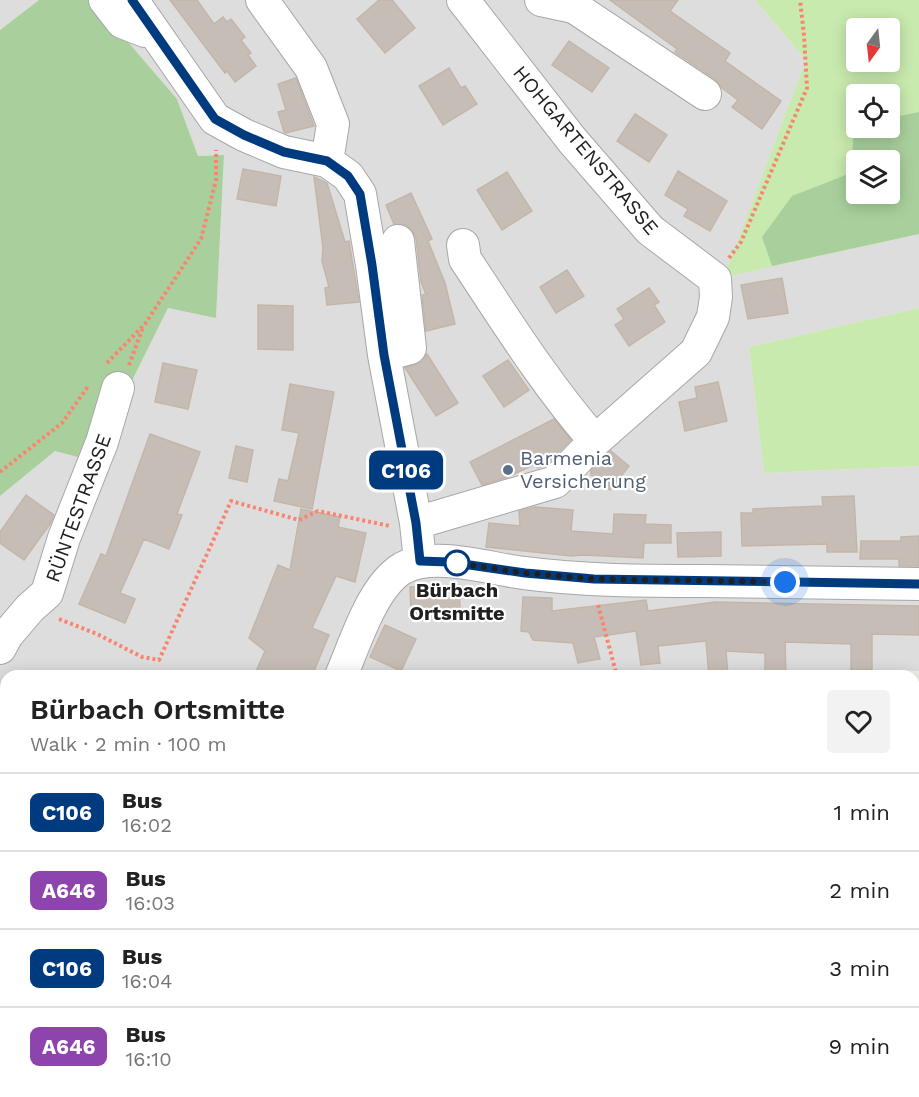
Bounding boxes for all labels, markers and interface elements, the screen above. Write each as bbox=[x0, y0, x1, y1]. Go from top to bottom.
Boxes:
north arrow bbox=[846, 18, 900, 72]
map controls bbox=[846, 18, 900, 204]
street label: HOHGARTENSTRASSE bbox=[508, 61, 664, 239]
button: locate bbox=[846, 84, 900, 138]
button: layers bbox=[846, 150, 900, 204]
street label: RÜNTESTRASSE bbox=[40, 431, 116, 585]
place label: Barmenia Versicherung bbox=[520, 446, 646, 493]
line badge: C106 bbox=[364, 450, 448, 490]
text: C106 bbox=[381, 458, 431, 483]
marker: Barmenia Versicherung bbox=[501, 463, 515, 477]
marker: Bürbach Ortsmitte bbox=[444, 550, 470, 576]
your location bbox=[770, 567, 800, 597]
place label: Bürbach Ortsmitte bbox=[409, 578, 505, 625]
button: heart bbox=[827, 690, 890, 753]
text: Bürbach Ortsmitte bbox=[30, 693, 285, 726]
text: Walk · 2 min · 100 m bbox=[30, 732, 226, 756]
text: Bus bbox=[122, 788, 162, 813]
text: C106 bbox=[42, 800, 92, 825]
text: 1 min bbox=[833, 800, 890, 825]
text: 16:02 bbox=[122, 813, 172, 837]
text: Bus bbox=[125, 866, 166, 891]
text: A646 bbox=[42, 878, 95, 903]
text: 2 min bbox=[829, 878, 890, 903]
text: 16:03 bbox=[125, 891, 175, 915]
text: Bus bbox=[122, 944, 162, 969]
text: C106 bbox=[42, 956, 92, 981]
text: 3 min bbox=[829, 956, 890, 981]
text: 16:04 bbox=[122, 969, 172, 993]
text: Bus bbox=[125, 1022, 166, 1047]
text: A646 bbox=[42, 1034, 95, 1059]
text: 9 min bbox=[828, 1034, 890, 1059]
text: 16:10 bbox=[125, 1047, 172, 1071]

